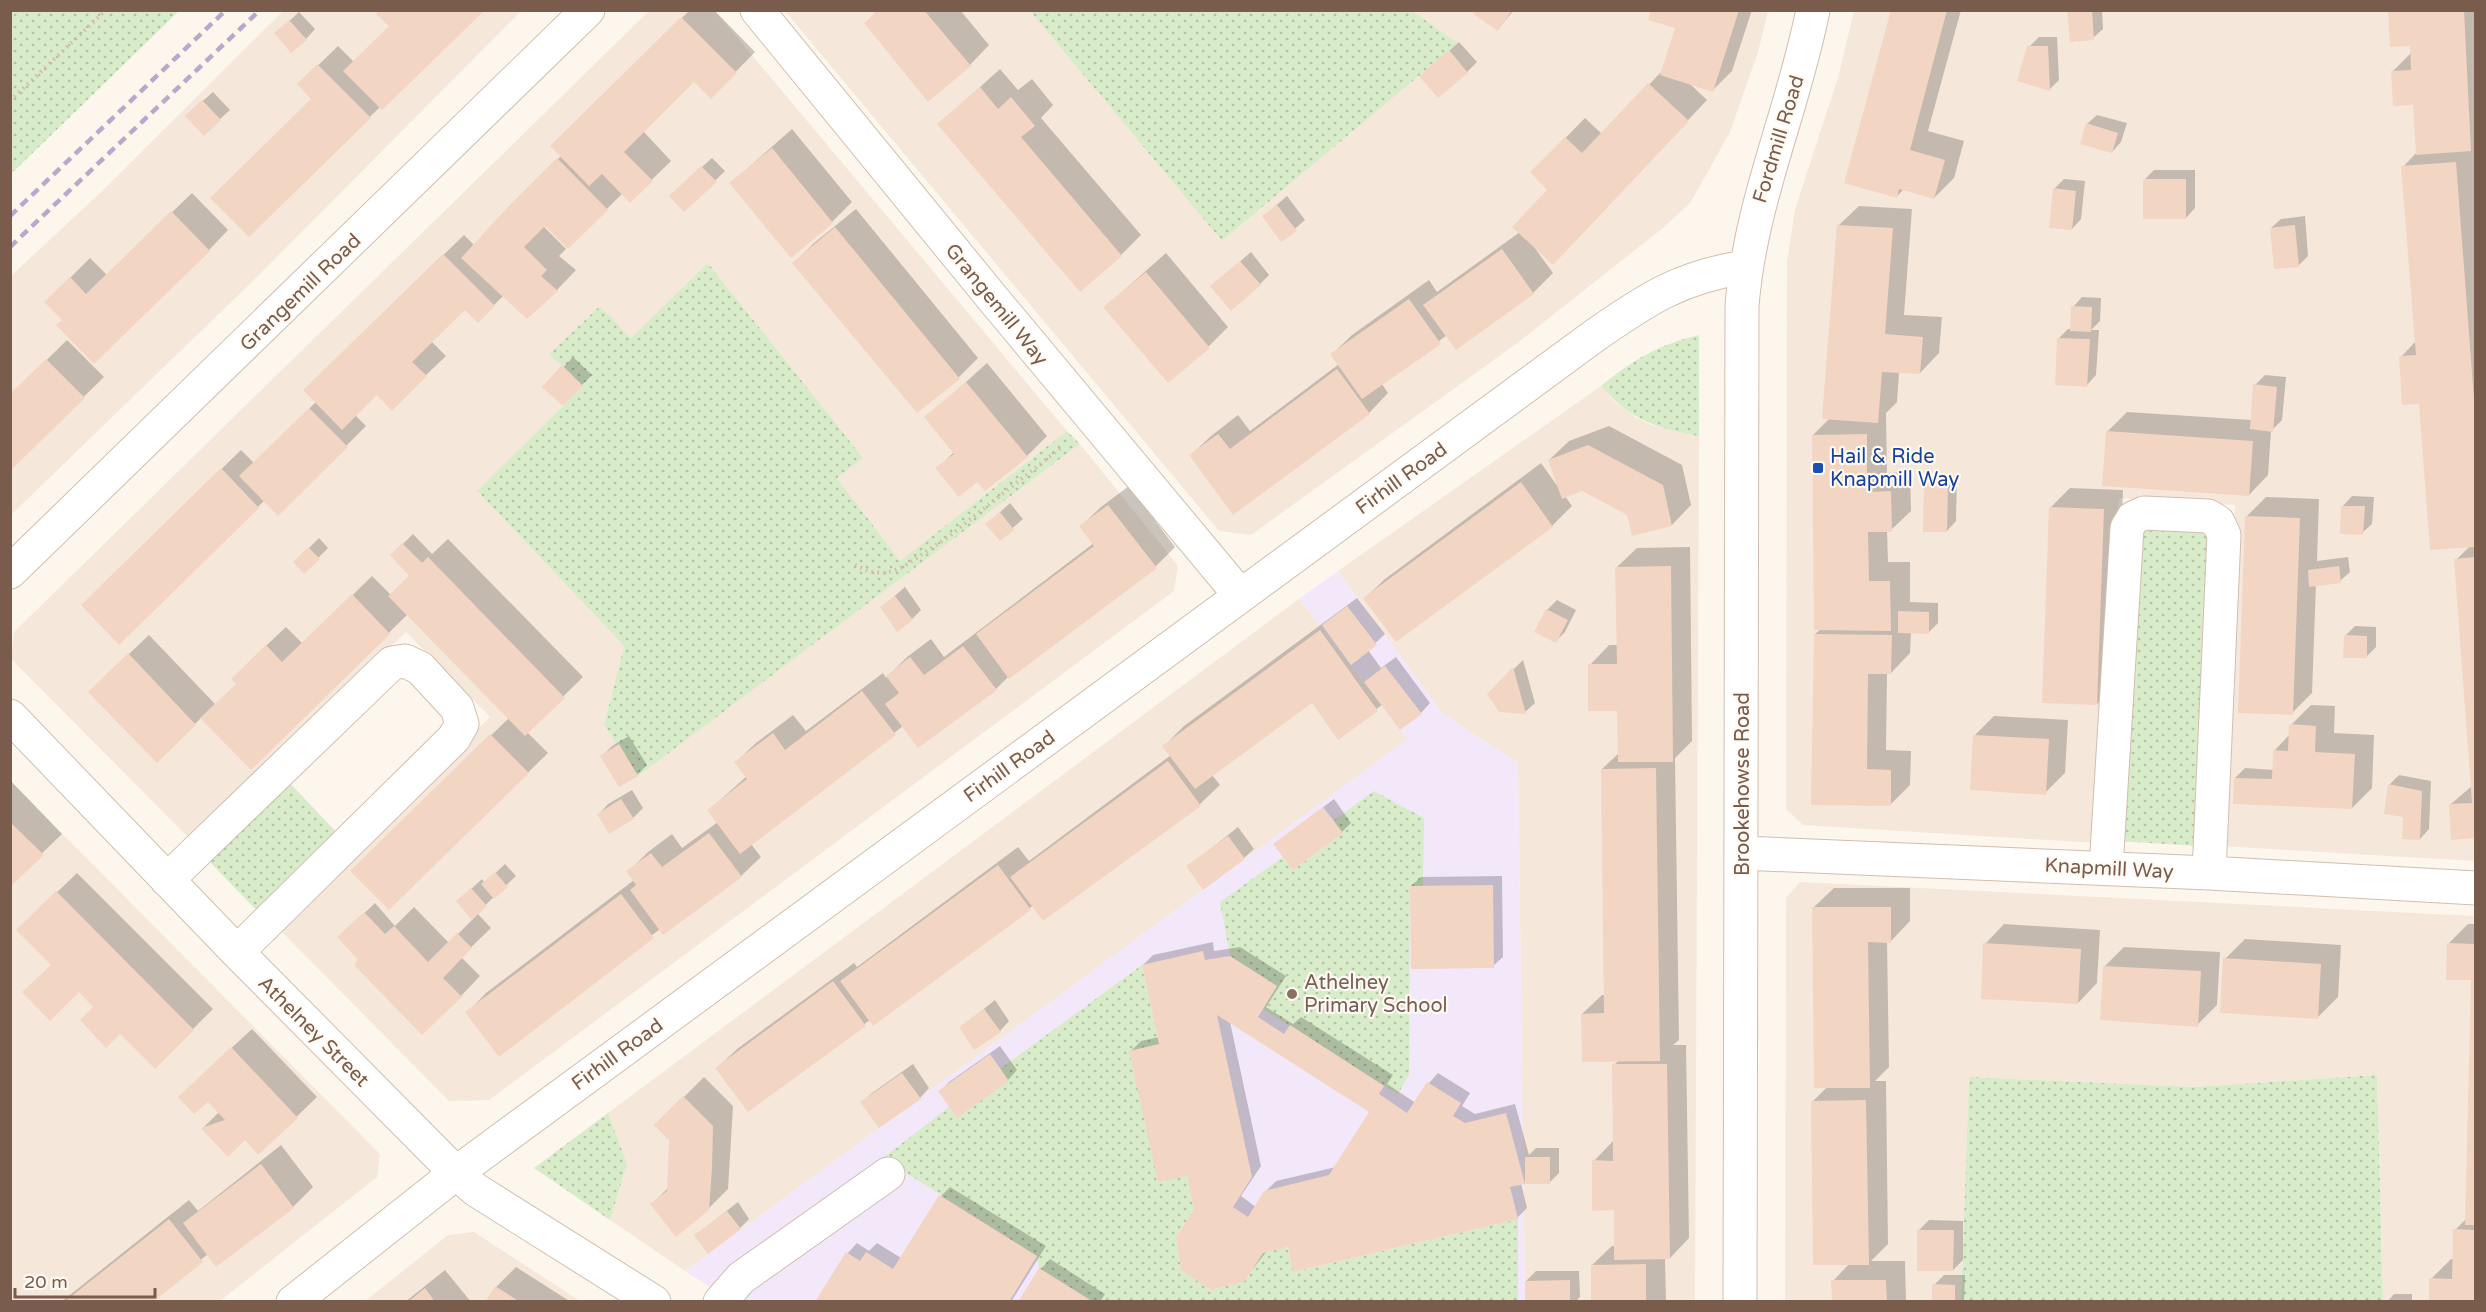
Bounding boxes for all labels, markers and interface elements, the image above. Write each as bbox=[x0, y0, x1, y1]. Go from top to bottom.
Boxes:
street label: Fordmill Road bbox=[1748, 73, 1810, 206]
street label: Grangemill Road bbox=[235, 229, 366, 357]
street label: Grangemill Way bbox=[940, 239, 1053, 371]
street label: Firhill Road bbox=[1351, 438, 1452, 520]
place label: Hail & Ride Knapmill Way bbox=[1830, 445, 1959, 492]
marker: Hail & Ride Knapmill Way bbox=[1811, 461, 1825, 475]
street label: Brookehowse Road bbox=[1731, 692, 1755, 876]
street label: Firhill Road bbox=[959, 726, 1060, 808]
street label: Knapmill Way bbox=[2044, 854, 2174, 884]
street label: Athelney Street bbox=[253, 971, 374, 1092]
place label: Athelney Primary School bbox=[1304, 971, 1448, 1018]
marker: Athelney Primary School bbox=[1285, 987, 1299, 1001]
street label: Firhill Road bbox=[567, 1014, 668, 1096]
scale bar bbox=[15, 1261, 154, 1299]
text: 20 m bbox=[24, 1271, 68, 1293]

